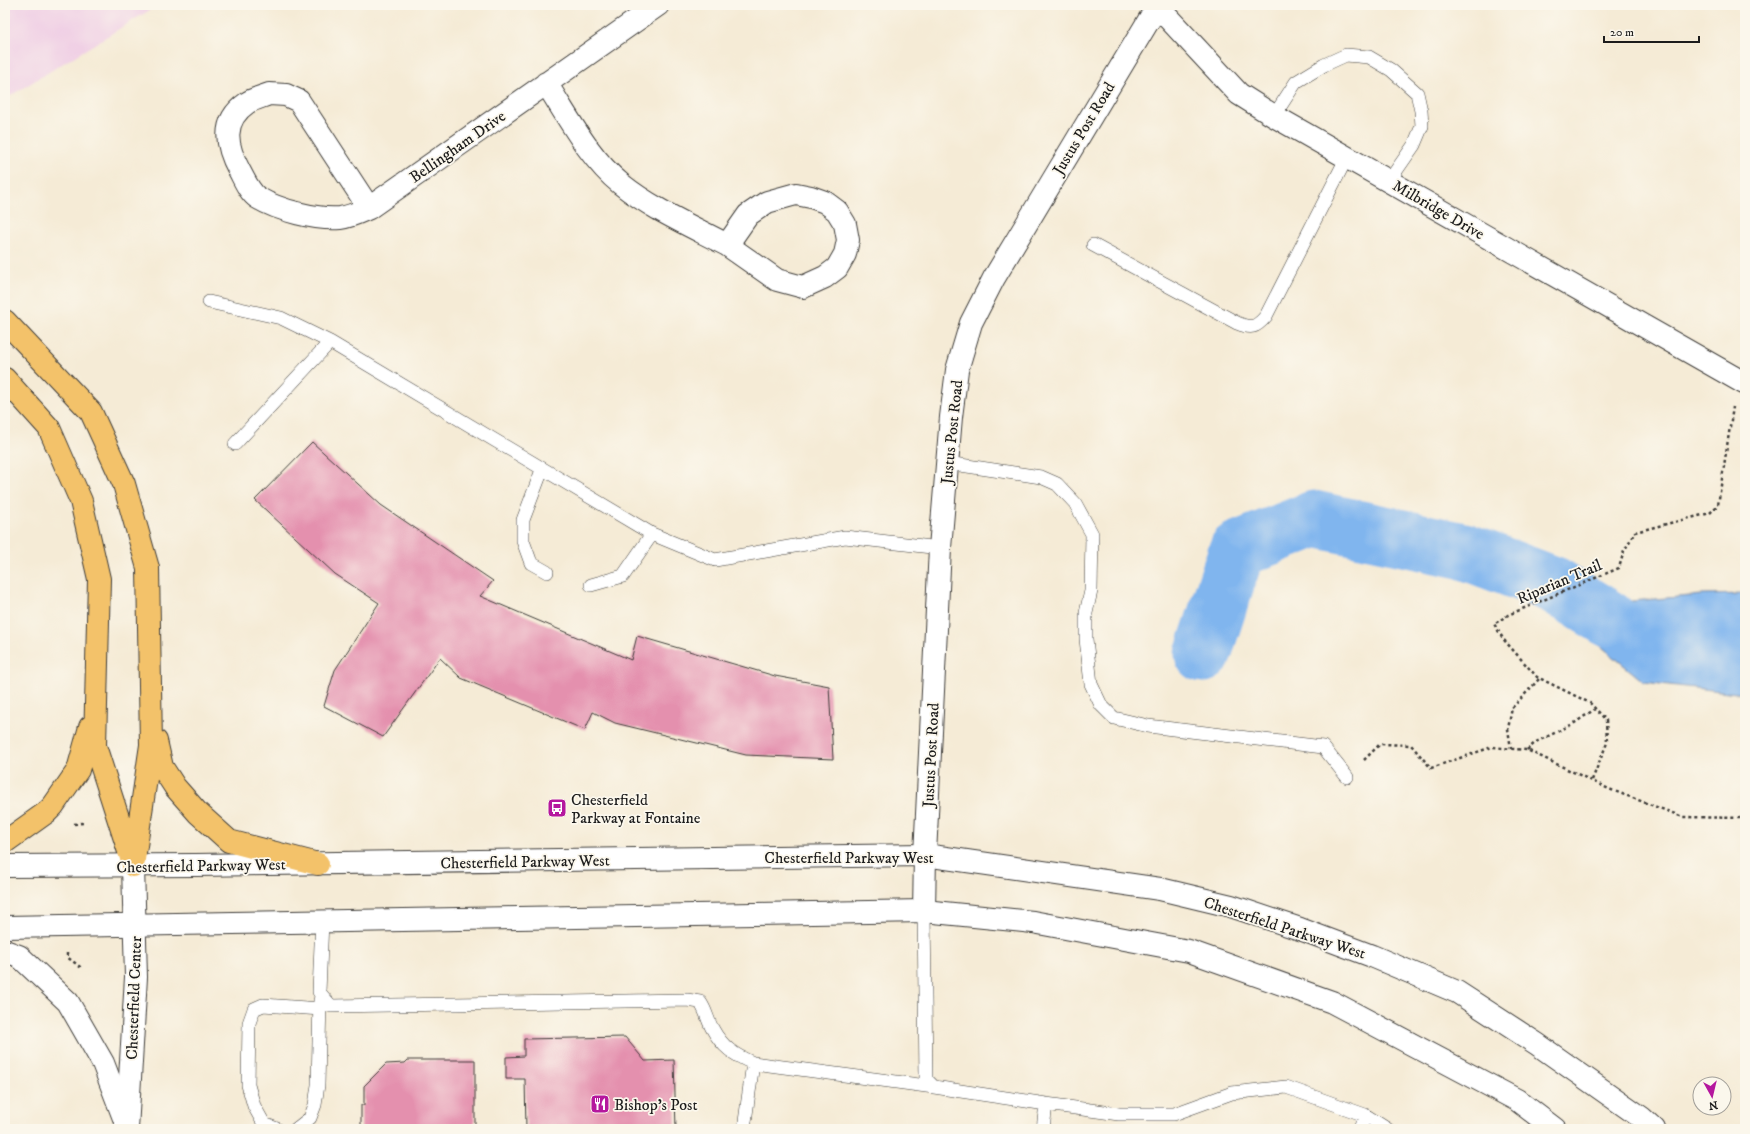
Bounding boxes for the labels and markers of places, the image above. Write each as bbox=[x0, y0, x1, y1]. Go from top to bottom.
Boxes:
place label: Chesterfield Parkway at Fontaine bbox=[571, 790, 701, 828]
bus stop icon: Chesterfield Parkway at Fontaine bbox=[546, 797, 568, 819]
restaurant icon: Bishop's Post bbox=[589, 1093, 611, 1115]
place label: Bishop's Post bbox=[614, 1095, 698, 1115]

